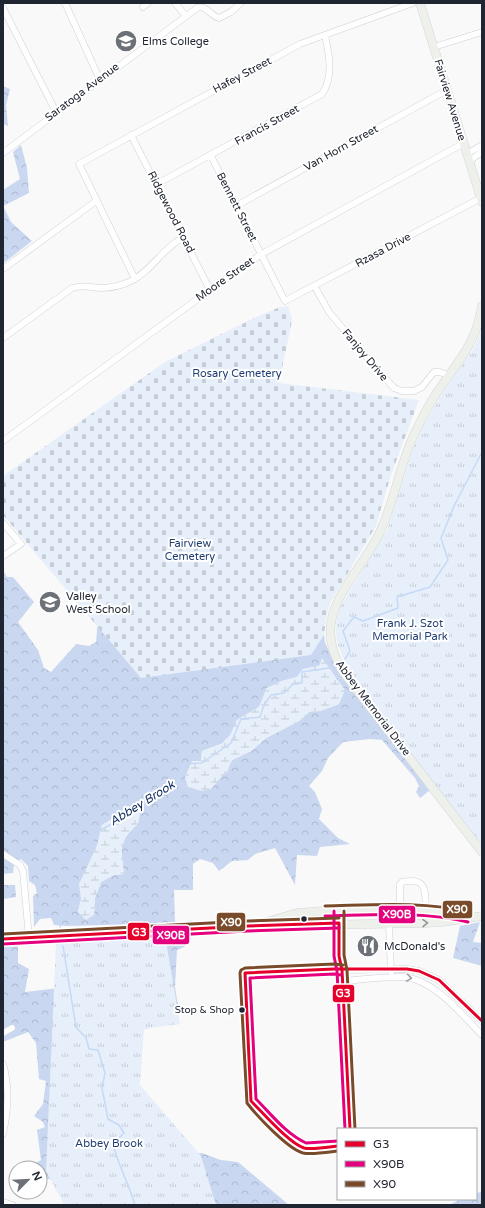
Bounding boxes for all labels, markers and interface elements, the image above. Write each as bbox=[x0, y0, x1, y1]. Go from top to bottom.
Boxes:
school or university icon: Elms College bbox=[113, 28, 139, 54]
place label: Elms College bbox=[142, 35, 209, 48]
street label: Hafey Street bbox=[210, 54, 274, 96]
street label: Fairview Avenue bbox=[431, 58, 469, 142]
street label: Saratoga Avenue bbox=[42, 60, 122, 124]
street label: Francis Street bbox=[233, 102, 301, 148]
street label: Van Horn Street bbox=[302, 122, 380, 174]
street label: Ridgewood Road bbox=[145, 169, 197, 255]
street label: Bennett Street bbox=[214, 170, 260, 244]
street label: Rzasa Drive bbox=[353, 230, 413, 270]
street label: Moore Street bbox=[193, 254, 257, 304]
street label: Fanjoy Drive bbox=[339, 326, 391, 384]
park label: Rosary Cemetery bbox=[192, 367, 282, 380]
park label: Fairview Cemetery bbox=[165, 537, 215, 563]
school or university icon: Valley West School bbox=[37, 589, 63, 615]
place label: Valley West School bbox=[66, 590, 131, 616]
park label: Frank J. Szot Memorial Park bbox=[372, 617, 448, 643]
street label: Abbey Memorial Drive bbox=[333, 658, 413, 758]
water label: Abbey Brook bbox=[107, 777, 178, 829]
line badge: X90 bbox=[442, 900, 473, 919]
text: X90 bbox=[446, 903, 468, 916]
line badge: X90B bbox=[378, 905, 416, 924]
text: X90B bbox=[383, 908, 412, 921]
line badge: X90 bbox=[216, 912, 246, 932]
unlabelled marker bbox=[299, 914, 309, 924]
text: X90 bbox=[220, 916, 242, 929]
one-way arrow bbox=[422, 918, 428, 927]
line badge: G3 bbox=[127, 922, 150, 941]
line badge: X90B bbox=[152, 925, 190, 945]
text: G3 bbox=[131, 926, 147, 939]
text: X90B bbox=[157, 929, 186, 942]
restaurant icon: McDonald's bbox=[355, 933, 381, 959]
place label: McDonald's bbox=[384, 940, 445, 953]
one-way arrow bbox=[406, 974, 412, 982]
line badge: G3 bbox=[332, 984, 355, 1003]
text: G3 bbox=[335, 987, 351, 1000]
place label: Stop & Shop bbox=[175, 1004, 234, 1016]
marker: Stop & Shop bbox=[237, 1005, 247, 1015]
legend bbox=[337, 1128, 477, 1200]
park label: Abbey Brook bbox=[75, 1137, 143, 1150]
text: G3 bbox=[373, 1137, 390, 1151]
text: X90B bbox=[373, 1157, 404, 1171]
north arrow bbox=[8, 1160, 48, 1200]
text: N bbox=[29, 1169, 44, 1183]
text: X90 bbox=[373, 1177, 397, 1191]

